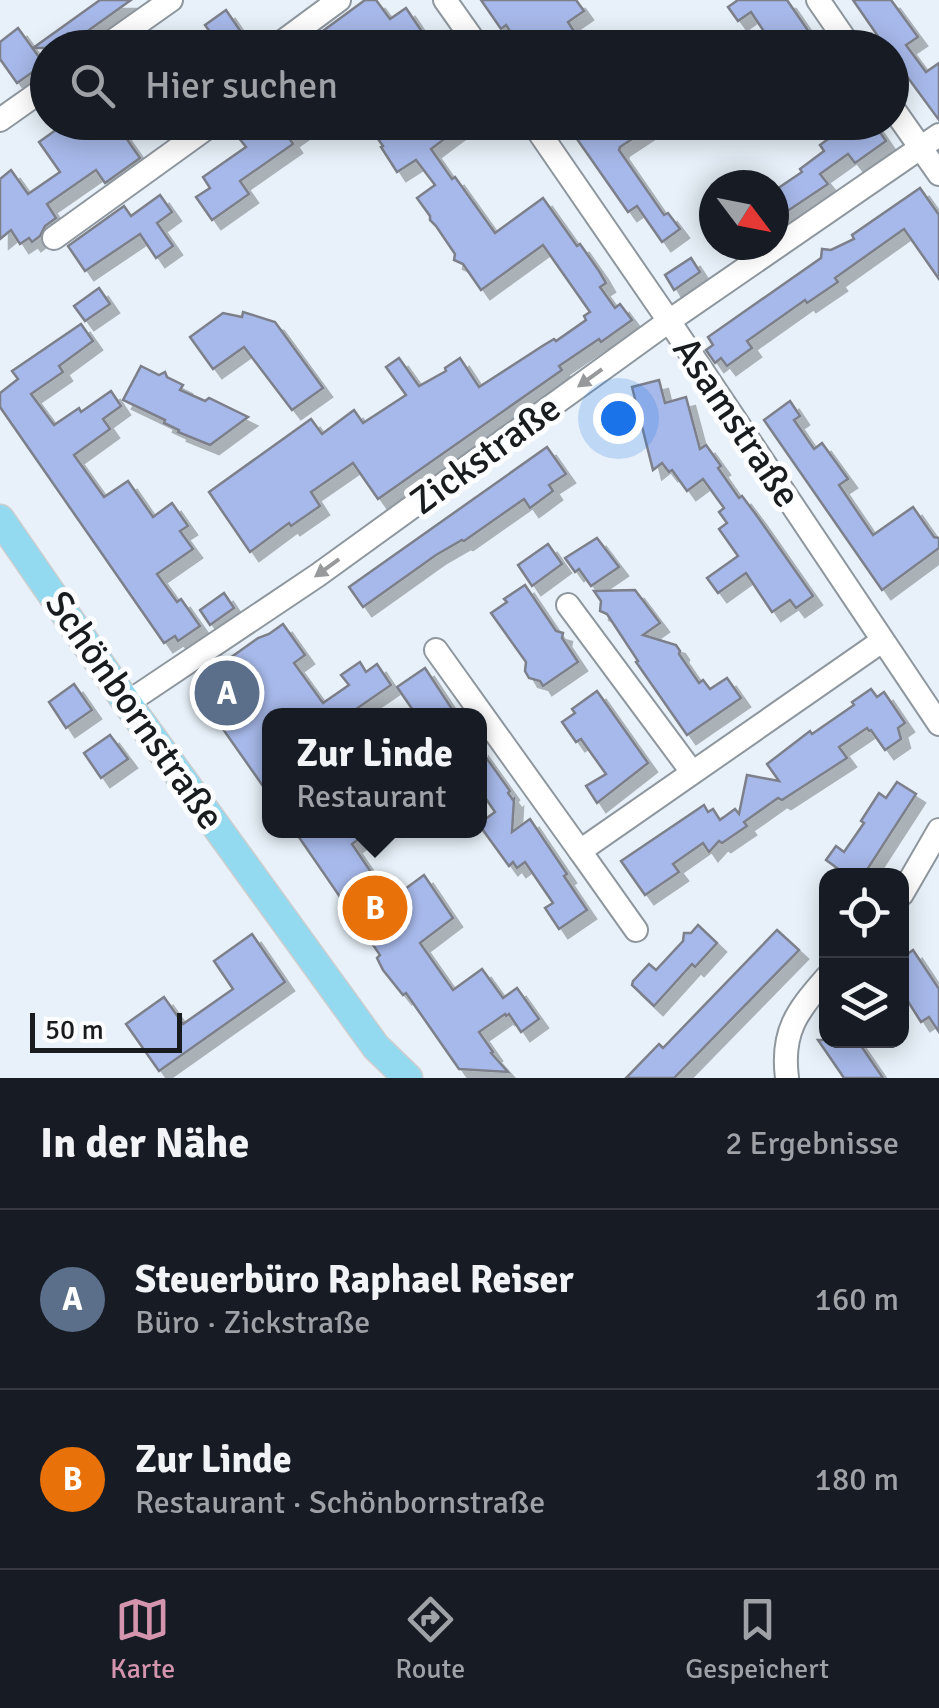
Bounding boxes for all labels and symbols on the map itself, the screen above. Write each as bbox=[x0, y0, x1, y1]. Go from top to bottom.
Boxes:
north arrow bbox=[699, 170, 789, 260]
street label: Asamstraße bbox=[663, 328, 811, 516]
one-way arrow bbox=[577, 368, 604, 387]
street label: Zickstraße bbox=[401, 384, 570, 525]
your location bbox=[593, 393, 644, 444]
one-way arrow bbox=[314, 558, 340, 577]
street label: Schönbornstraße bbox=[35, 582, 234, 839]
pin: A bbox=[194, 656, 260, 730]
pin: B bbox=[342, 870, 408, 946]
scale bar bbox=[30, 1008, 182, 1052]

